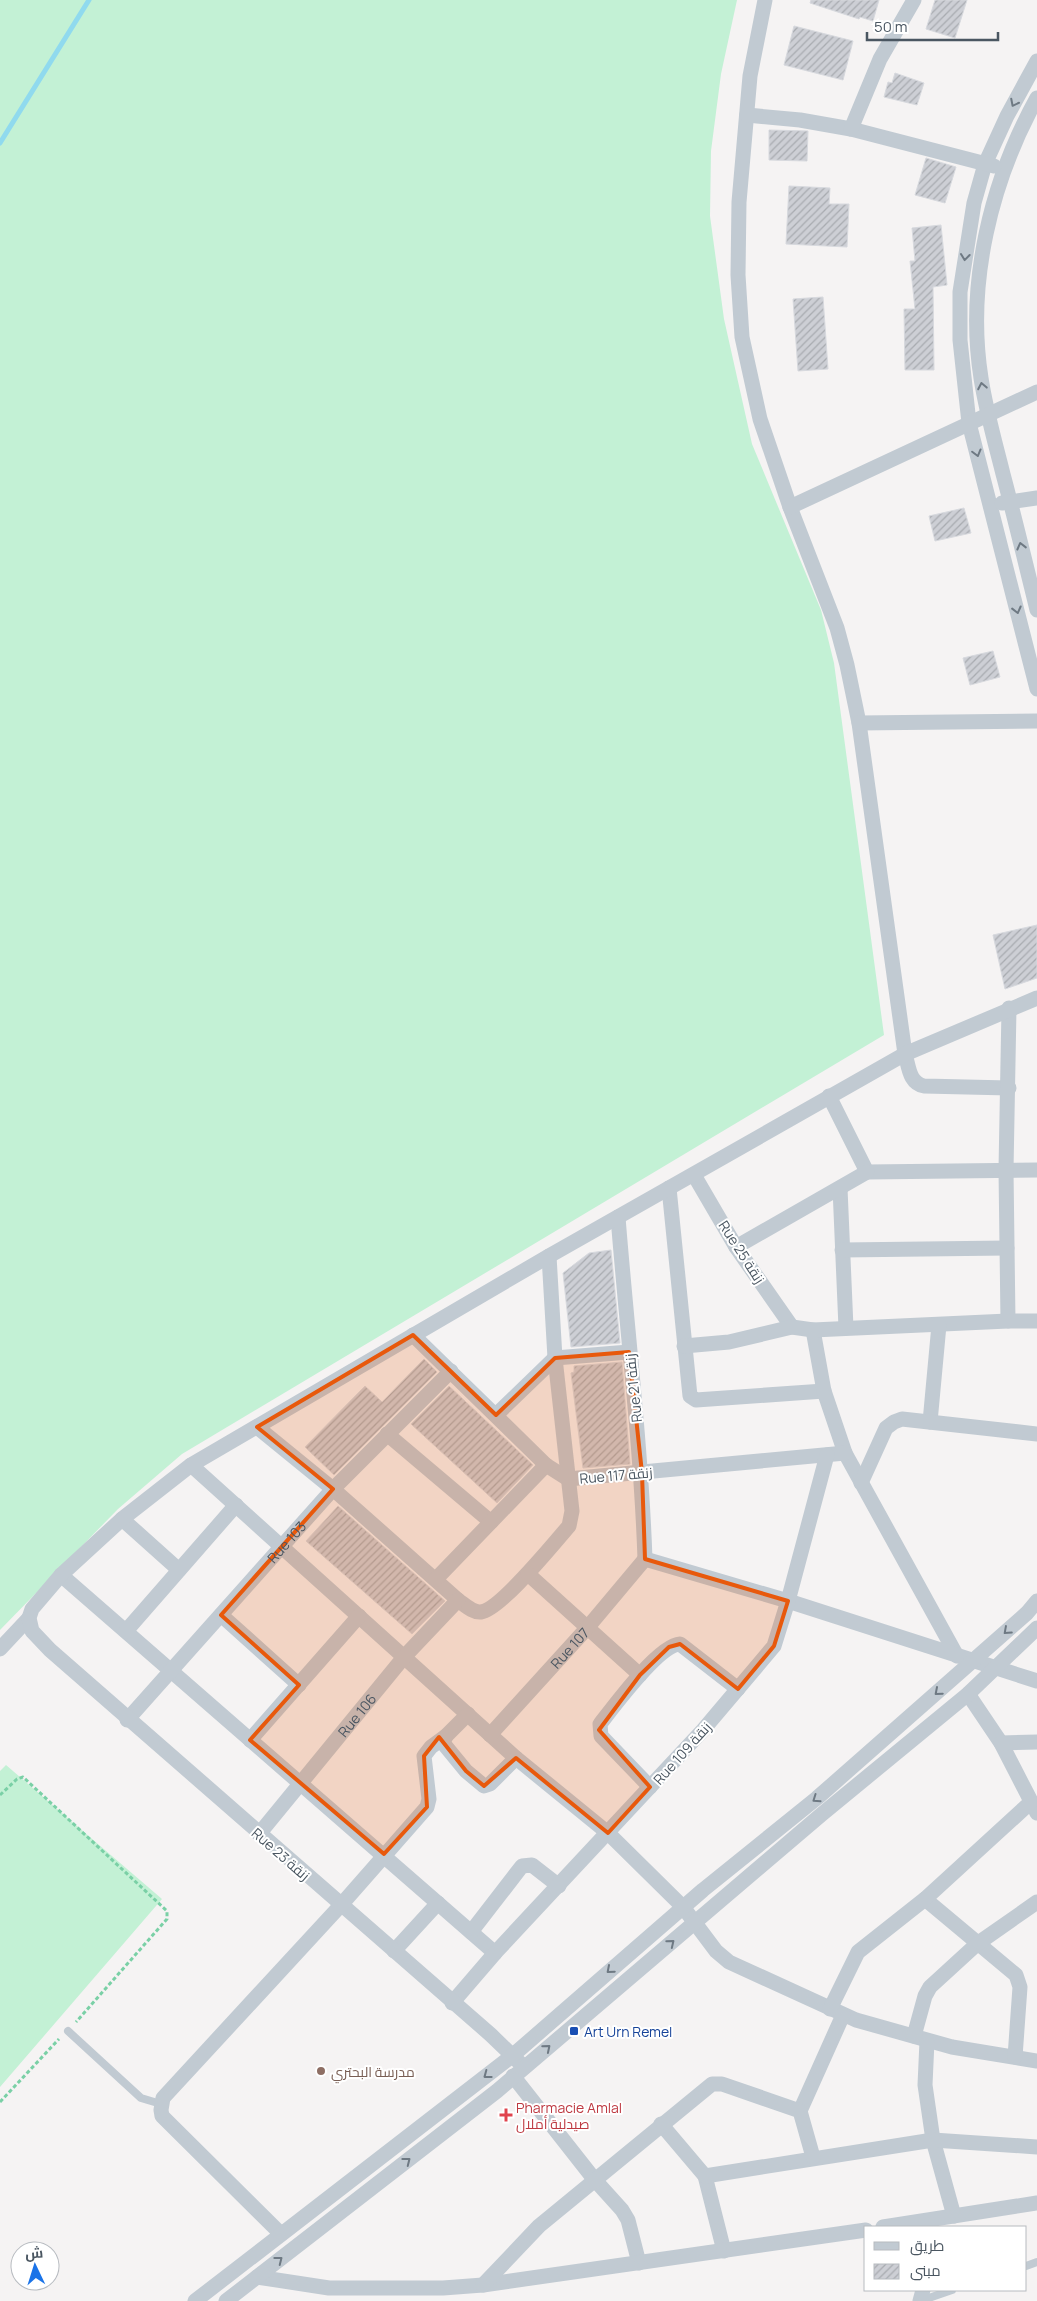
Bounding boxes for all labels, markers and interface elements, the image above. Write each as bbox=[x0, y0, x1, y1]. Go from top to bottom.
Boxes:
scale bar bbox=[867, 10, 998, 42]
text: 50 m bbox=[874, 16, 908, 37]
one-way arrow bbox=[1010, 98, 1020, 107]
one-way arrow bbox=[960, 253, 970, 261]
one-way arrow bbox=[978, 382, 988, 390]
one-way arrow bbox=[971, 448, 982, 457]
one-way arrow bbox=[1016, 541, 1027, 550]
one-way arrow bbox=[1011, 606, 1022, 615]
street label: Rue 25 زنقة bbox=[715, 1217, 769, 1287]
street label: Rue 21 زنقة bbox=[620, 1353, 646, 1423]
street label: Rue 117 زنقة bbox=[579, 1462, 653, 1488]
street label: Rue 103 bbox=[262, 1517, 310, 1567]
street label: Rue 107 bbox=[546, 1623, 593, 1672]
one-way arrow bbox=[1003, 1625, 1012, 1634]
one-way arrow bbox=[935, 1686, 944, 1695]
street label: Rue 106 bbox=[333, 1689, 380, 1741]
street label: Rue 109 زنقة bbox=[649, 1718, 715, 1788]
one-way arrow bbox=[812, 1793, 822, 1802]
street label: Rue 23 زنقة bbox=[248, 1823, 314, 1885]
one-way arrow bbox=[666, 1940, 675, 1949]
one-way arrow bbox=[607, 1964, 616, 1973]
place label: Art Urn Remel bbox=[584, 2022, 672, 2041]
marker: Art Urn Remel bbox=[568, 2025, 580, 2037]
one-way arrow bbox=[541, 2045, 550, 2053]
place label: مدرسة البحتري bbox=[331, 2062, 415, 2084]
marker: مدرسة البحتري bbox=[315, 2065, 327, 2077]
one-way arrow bbox=[484, 2070, 493, 2078]
place label: Pharmacie Amlal صيدلية أملال bbox=[516, 2098, 622, 2133]
marker: Pharmacie Amlal صيدلية أملال bbox=[500, 2109, 512, 2121]
one-way arrow bbox=[401, 2158, 410, 2166]
legend bbox=[864, 2226, 1027, 2291]
text: طريق bbox=[910, 2235, 944, 2256]
north arrow bbox=[10, 2241, 60, 2291]
text: ش bbox=[24, 2242, 44, 2263]
one-way arrow bbox=[273, 2258, 282, 2266]
text: مبنى bbox=[910, 2260, 941, 2281]

